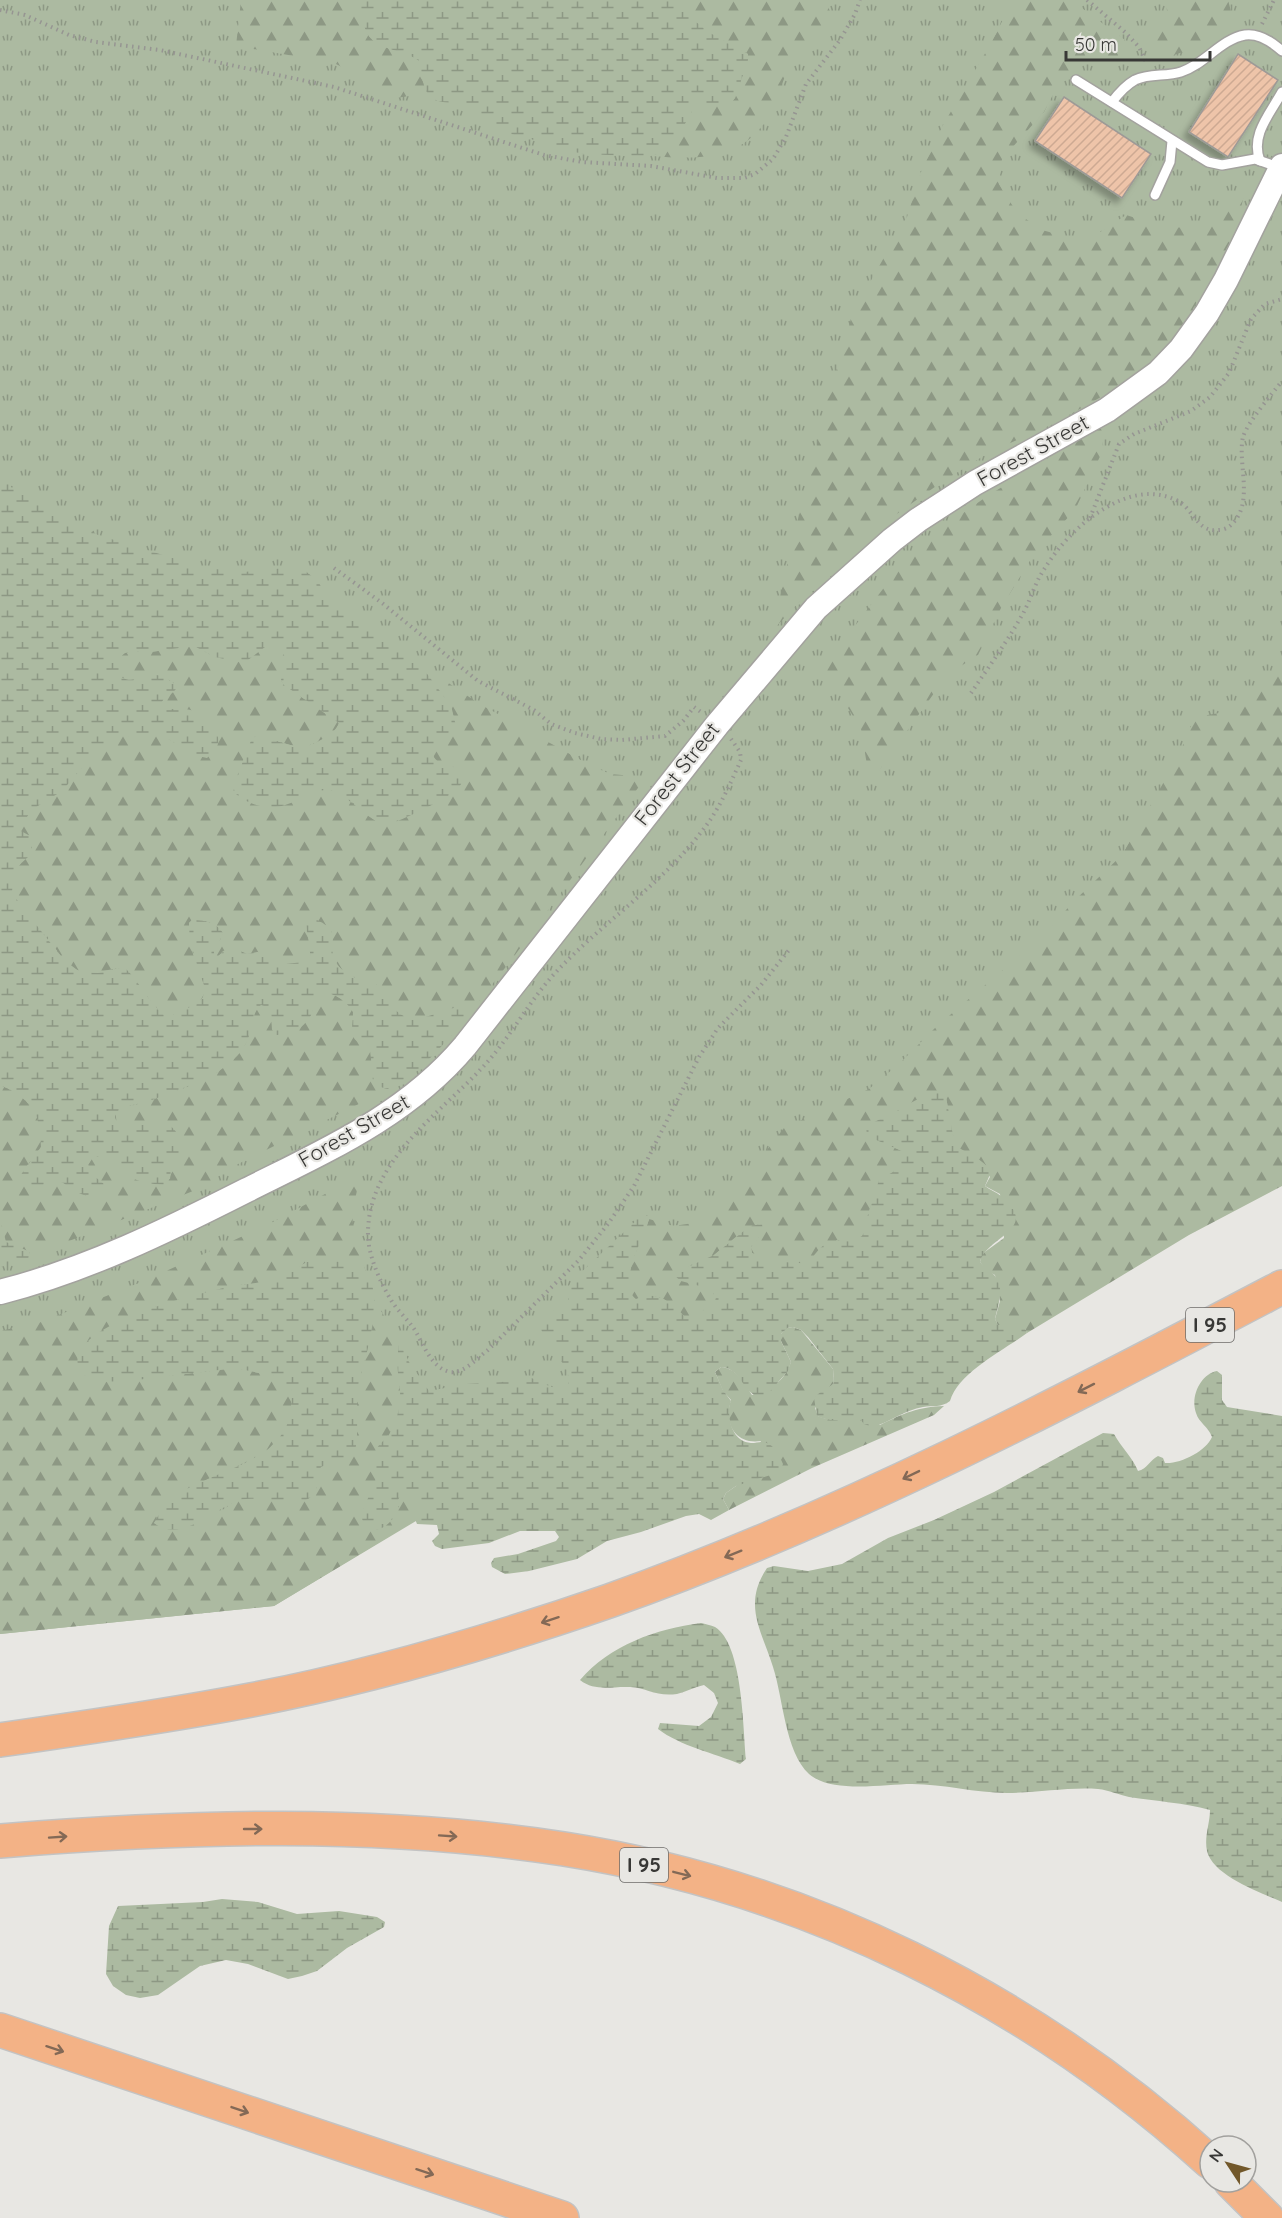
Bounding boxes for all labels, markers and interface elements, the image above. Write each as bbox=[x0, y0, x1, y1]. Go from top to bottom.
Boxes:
scale bar bbox=[1066, 24, 1210, 62]
text: 50 m bbox=[1075, 33, 1117, 56]
street label: Forest Street bbox=[972, 409, 1093, 492]
street label: Forest Street bbox=[628, 717, 725, 830]
street label: Forest Street bbox=[293, 1088, 414, 1172]
road number: I 95 bbox=[1186, 1308, 1234, 1342]
one-way arrow bbox=[1077, 1382, 1095, 1394]
one-way arrow bbox=[903, 1470, 921, 1482]
one-way arrow bbox=[724, 1549, 743, 1560]
one-way arrow bbox=[541, 1616, 560, 1627]
one-way arrow bbox=[243, 1823, 263, 1835]
one-way arrow bbox=[438, 1830, 457, 1841]
one-way arrow bbox=[48, 1831, 68, 1842]
road number: I 95 bbox=[620, 1848, 668, 1882]
one-way arrow bbox=[672, 1868, 691, 1880]
one-way arrow bbox=[46, 2044, 64, 2055]
one-way arrow bbox=[230, 2106, 249, 2117]
north arrow bbox=[1198, 2134, 1258, 2194]
text: N bbox=[1204, 2145, 1227, 2166]
one-way arrow bbox=[415, 2168, 434, 2179]

